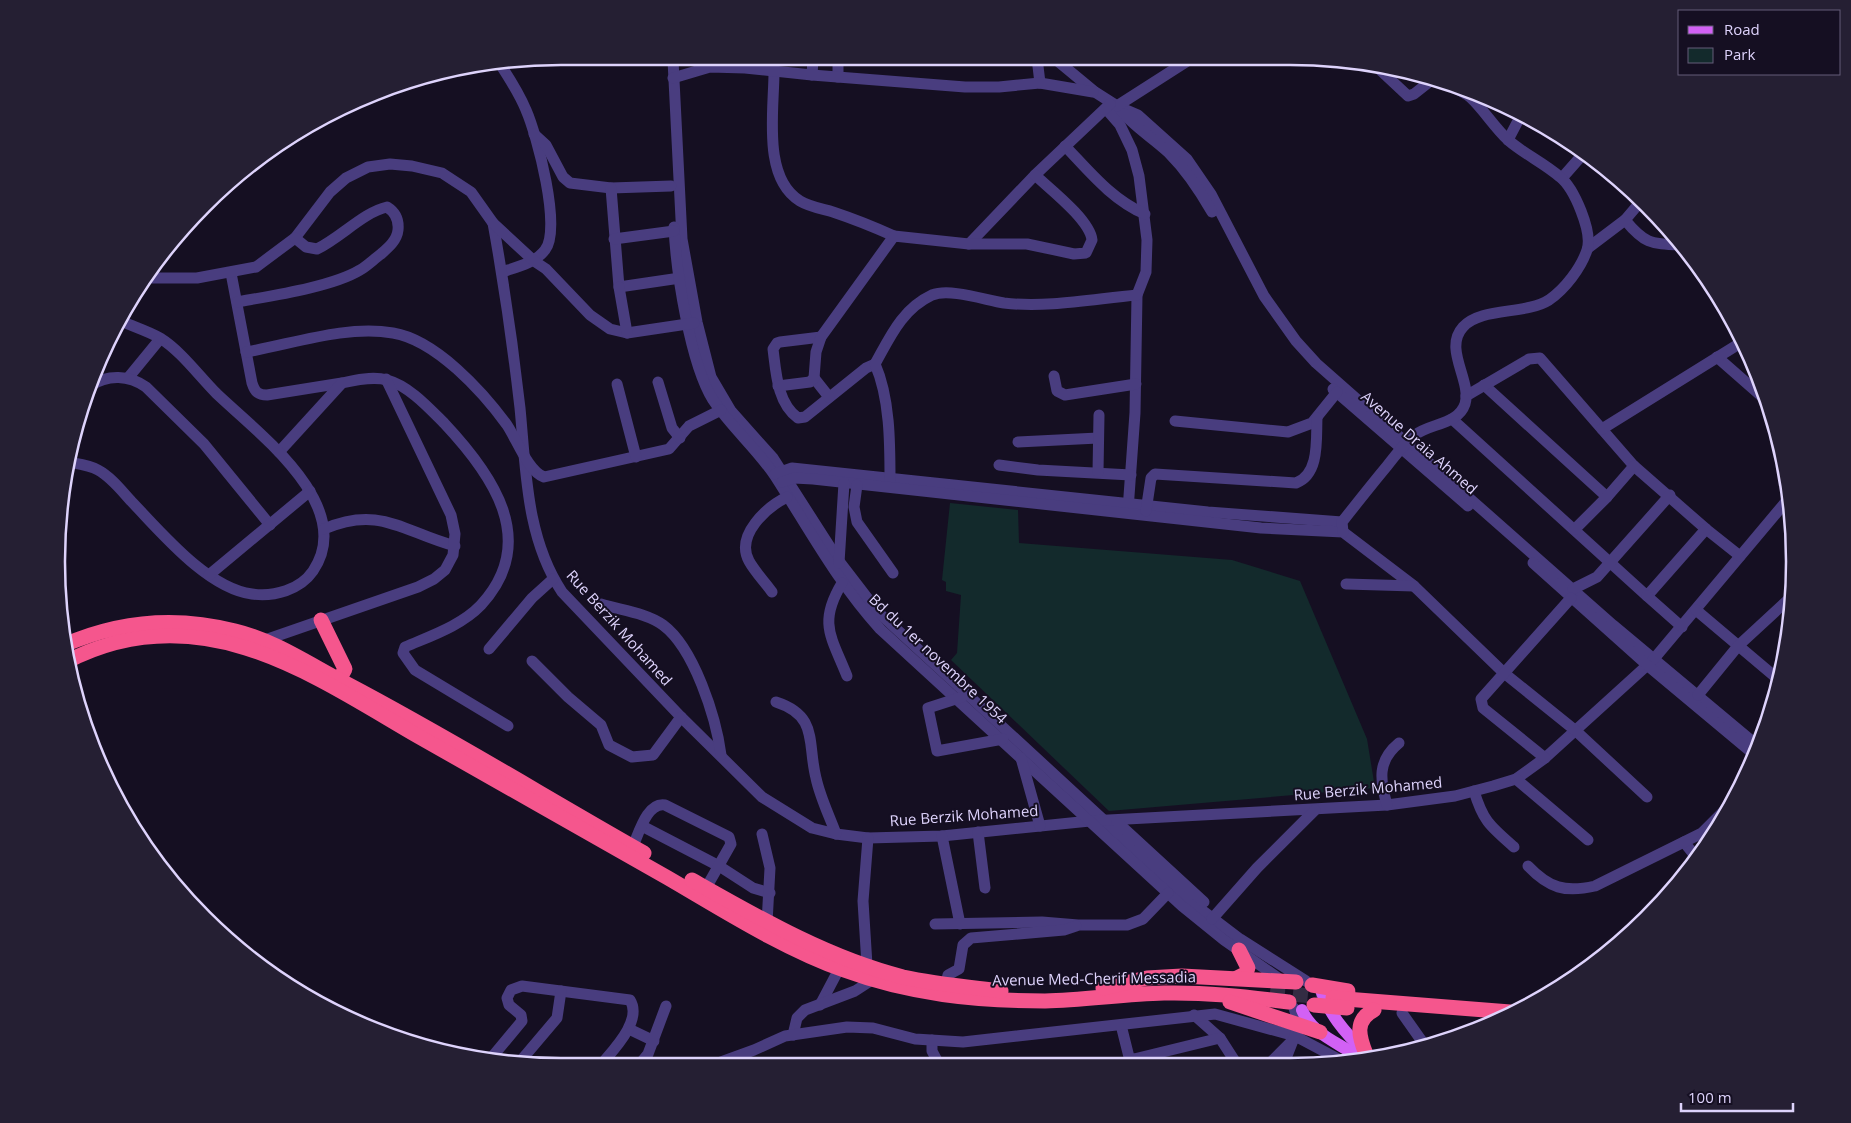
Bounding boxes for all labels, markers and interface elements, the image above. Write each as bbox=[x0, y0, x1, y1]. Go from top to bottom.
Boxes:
legend bbox=[1678, 10, 1841, 75]
text: Road bbox=[1724, 19, 1760, 39]
text: Park bbox=[1724, 44, 1755, 64]
street label: Avenue Draia Ahmed bbox=[1357, 386, 1482, 498]
street label: Rue Berzik Mohamed bbox=[562, 565, 677, 689]
street label: Bd du 1er novembre 1954 bbox=[865, 589, 1012, 728]
street label: Rue Berzik Mohamed bbox=[1293, 772, 1443, 804]
street label: Rue Berzik Mohamed bbox=[889, 800, 1039, 830]
street label: Avenue Med-Cherif Messadia bbox=[992, 966, 1196, 990]
scale bar bbox=[1681, 1080, 1794, 1112]
text: 100 m bbox=[1688, 1087, 1732, 1107]

